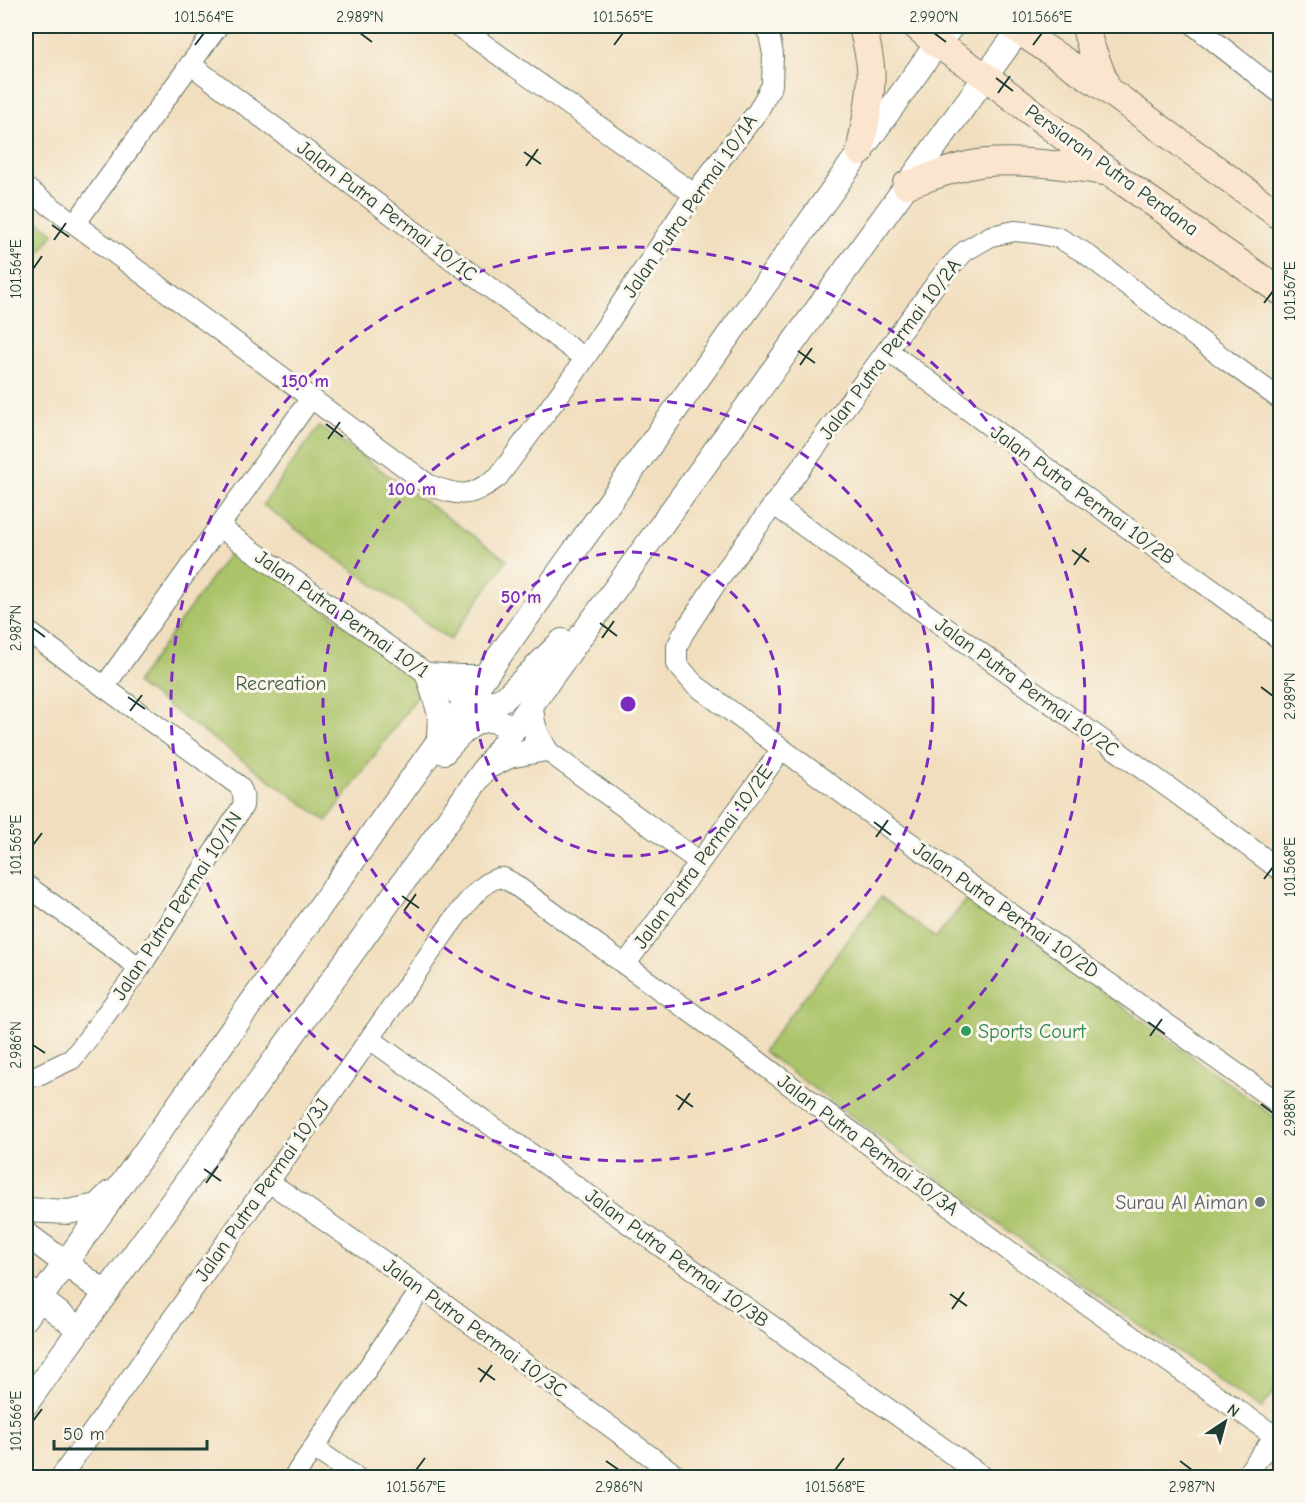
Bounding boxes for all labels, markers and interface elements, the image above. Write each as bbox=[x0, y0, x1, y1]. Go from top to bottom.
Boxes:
text: 101.564°E bbox=[174, 8, 234, 26]
text: 2.989°N bbox=[336, 8, 384, 26]
text: 101.565°E bbox=[593, 8, 653, 26]
text: 2.990°N bbox=[910, 8, 958, 26]
text: 101.566°E bbox=[1012, 8, 1072, 26]
street label: Persiaran Putra Perdana bbox=[1021, 99, 1203, 241]
street label: Jalan Putra Permai 10/1A bbox=[618, 110, 762, 302]
street label: Jalan Putra Permai 10/1C bbox=[293, 136, 481, 286]
text: 101.564°E bbox=[7, 239, 25, 299]
street label: Jalan Putra Permai 10/2A bbox=[814, 254, 966, 444]
text: 101.567°E bbox=[1281, 261, 1299, 321]
text: 150 m bbox=[281, 371, 329, 392]
street label: Jalan Putra Permai 10/2B bbox=[987, 421, 1179, 569]
text: 100 m bbox=[388, 479, 436, 500]
street label: Jalan Putra Permai 10/1 bbox=[251, 545, 433, 683]
text: 50 m bbox=[501, 587, 541, 608]
text: 2.987°N bbox=[7, 605, 25, 651]
street label: Jalan Putra Permai 10/2C bbox=[931, 613, 1123, 761]
park label: Recreation bbox=[235, 672, 327, 695]
text: 2.989°N bbox=[1281, 672, 1299, 720]
centre of rings bbox=[618, 694, 638, 714]
street label: Jalan Putra Permai 10/2E bbox=[629, 761, 777, 953]
street label: Jalan Putra Permai 10/1N bbox=[107, 808, 247, 1004]
text: 101.565°E bbox=[7, 815, 25, 875]
street label: Jalan Putra Permai 10/2D bbox=[909, 837, 1103, 983]
text: 101.568°E bbox=[1281, 837, 1299, 897]
place label: Sports Court bbox=[978, 1020, 1087, 1043]
text: 2.986°N bbox=[7, 1021, 25, 1069]
marker: Sports Court bbox=[959, 1024, 973, 1038]
street label: Jalan Putra Permai 10/3A bbox=[773, 1069, 963, 1221]
text: 2.988°N bbox=[1281, 1089, 1299, 1137]
street label: Jalan Putra Permai 10/3J bbox=[190, 1094, 334, 1286]
street label: Jalan Putra Permai 10/3B bbox=[581, 1184, 773, 1332]
place label: Surau Al Aiman bbox=[1115, 1191, 1248, 1214]
marker: Surau Al Aiman bbox=[1253, 1195, 1267, 1209]
street label: Jalan Putra Permai 10/3C bbox=[379, 1254, 571, 1402]
text: 101.566°E bbox=[7, 1391, 25, 1451]
north arrow bbox=[1195, 1392, 1255, 1452]
text: N bbox=[1224, 1400, 1243, 1421]
scale bar bbox=[54, 1413, 207, 1451]
text: 50 m bbox=[63, 1424, 105, 1445]
text: 101.567°E bbox=[386, 1478, 446, 1496]
text: 2.986°N bbox=[595, 1478, 643, 1496]
text: 101.568°E bbox=[805, 1478, 865, 1496]
text: 2.987°N bbox=[1169, 1478, 1215, 1496]

